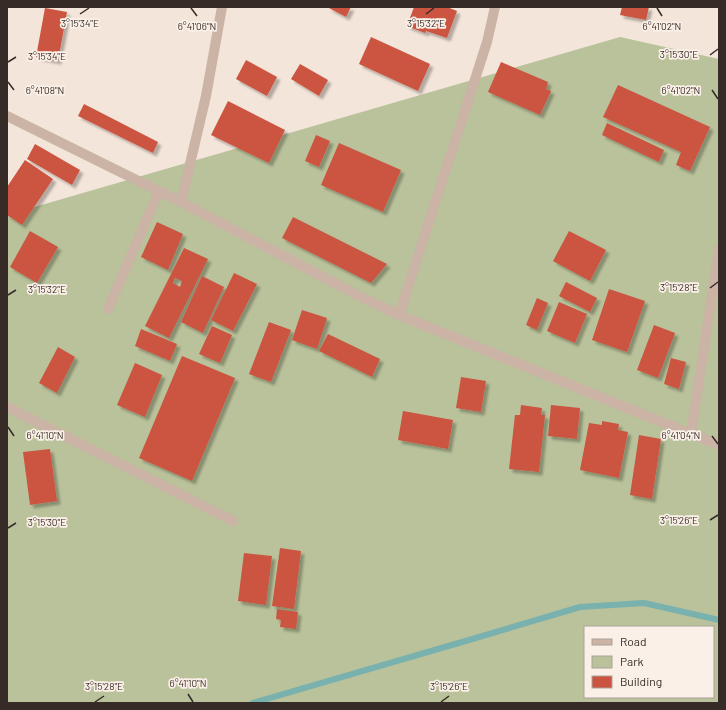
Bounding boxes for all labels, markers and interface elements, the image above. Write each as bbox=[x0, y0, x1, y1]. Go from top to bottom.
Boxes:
text: 3°15'34"E bbox=[61, 17, 99, 29]
text: 3°15'32"E bbox=[407, 17, 445, 29]
text: 6°41'06"N bbox=[178, 20, 216, 32]
text: 6°41'02"N bbox=[643, 20, 681, 32]
text: 3°15'30"E bbox=[660, 48, 698, 60]
text: 3°15'34"E bbox=[28, 50, 66, 62]
text: 6°41'08"N bbox=[26, 84, 64, 96]
text: 6°41'02"N bbox=[662, 84, 700, 96]
text: 3°15'28"E bbox=[660, 281, 698, 293]
text: 3°15'32"E bbox=[28, 283, 66, 295]
text: 6°41'10"N bbox=[27, 429, 63, 441]
text: 6°41'04"N bbox=[662, 429, 700, 441]
text: 3°15'26"E bbox=[660, 514, 698, 526]
text: 3°15'30"E bbox=[28, 516, 66, 528]
legend bbox=[584, 626, 714, 698]
text: Road bbox=[620, 634, 647, 648]
text: Park bbox=[620, 654, 644, 668]
text: Building bbox=[620, 674, 662, 688]
text: 6°41'10"N bbox=[170, 677, 206, 689]
text: 3°15'28"E bbox=[85, 680, 123, 692]
text: 3°15'26"E bbox=[430, 680, 468, 692]

